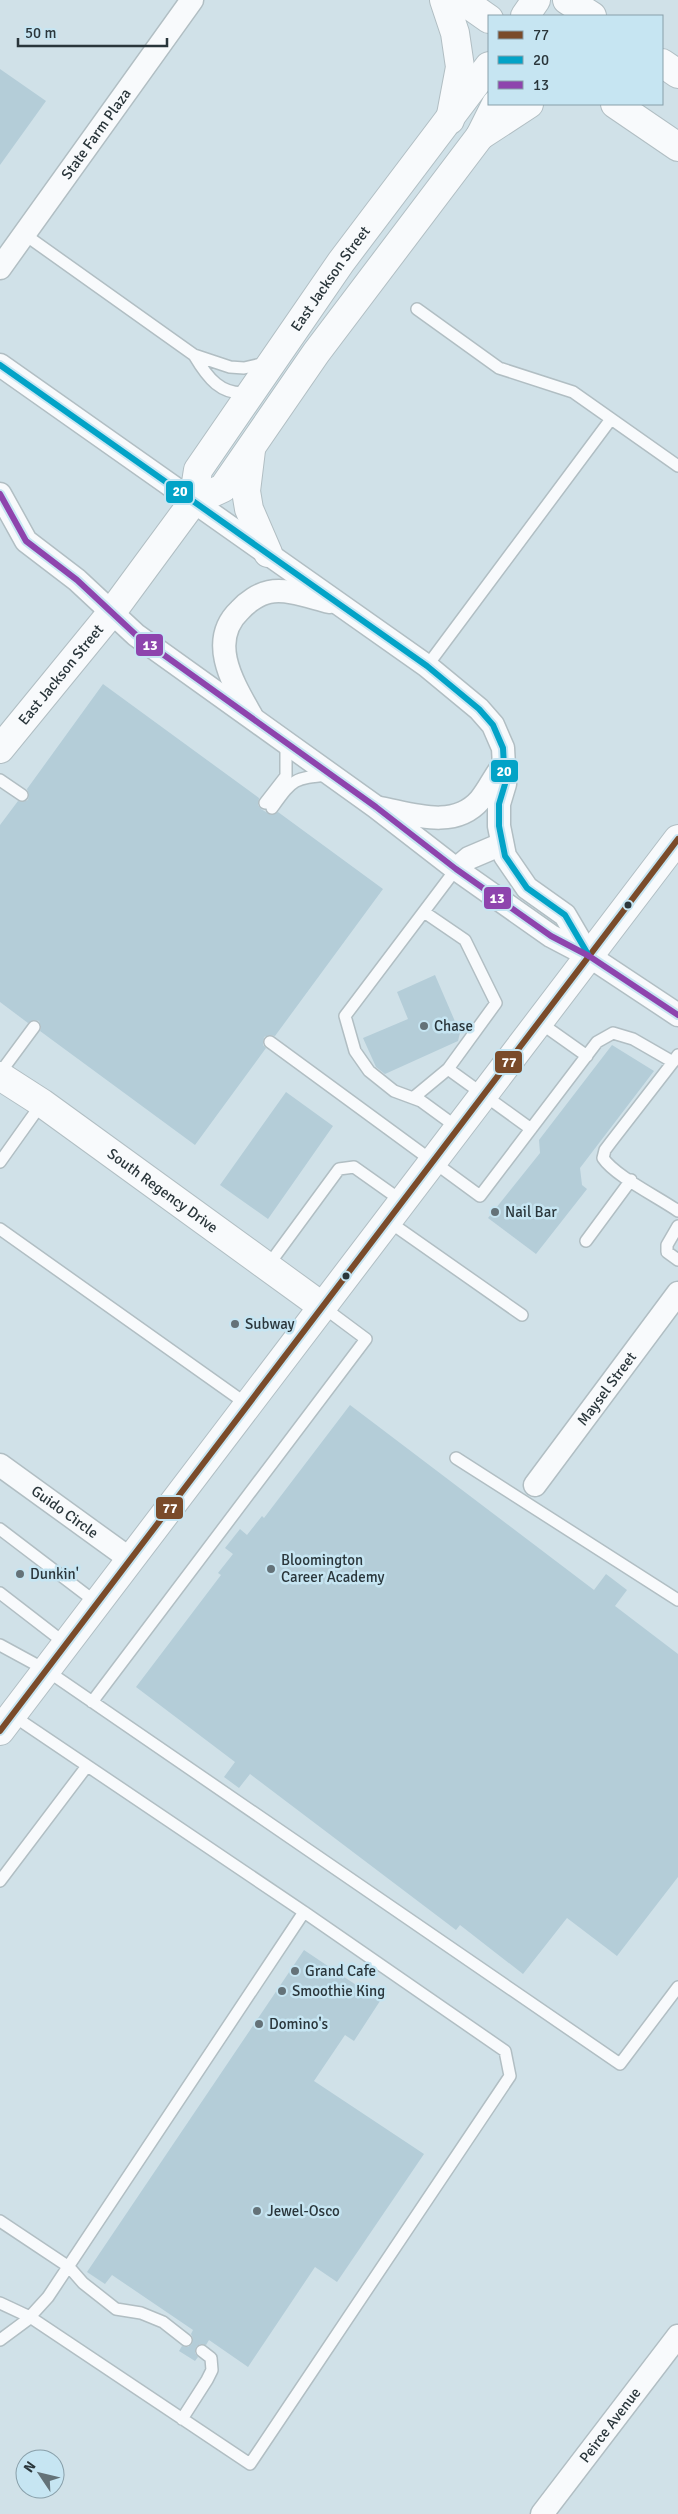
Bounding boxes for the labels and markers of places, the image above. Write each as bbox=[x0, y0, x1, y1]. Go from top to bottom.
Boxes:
unlabelled marker bbox=[623, 900, 633, 910]
place label: Chase bbox=[434, 1017, 473, 1035]
marker: Chase bbox=[418, 1020, 430, 1032]
place label: Nail Bar bbox=[505, 1203, 557, 1221]
marker: Nail Bar bbox=[489, 1206, 501, 1218]
unlabelled marker bbox=[341, 1271, 351, 1281]
place label: Subway bbox=[245, 1315, 295, 1333]
marker: Subway bbox=[229, 1318, 241, 1330]
place label: Bloomington Career Academy bbox=[281, 1551, 384, 1586]
marker: Bloomington Career Academy bbox=[265, 1563, 277, 1575]
place label: Dunkin' bbox=[30, 1565, 79, 1583]
marker: Dunkin' bbox=[14, 1568, 26, 1580]
place label: Grand Cafe bbox=[305, 1962, 376, 1980]
marker: Grand Cafe bbox=[289, 1965, 301, 1977]
place label: Smoothie King bbox=[292, 1982, 385, 2000]
marker: Smoothie King bbox=[276, 1985, 288, 1997]
place label: Domino's bbox=[269, 2015, 329, 2033]
marker: Domino's bbox=[253, 2018, 265, 2030]
place label: Jewel-Osco bbox=[267, 2202, 340, 2220]
marker: Jewel-Osco bbox=[251, 2205, 263, 2217]

